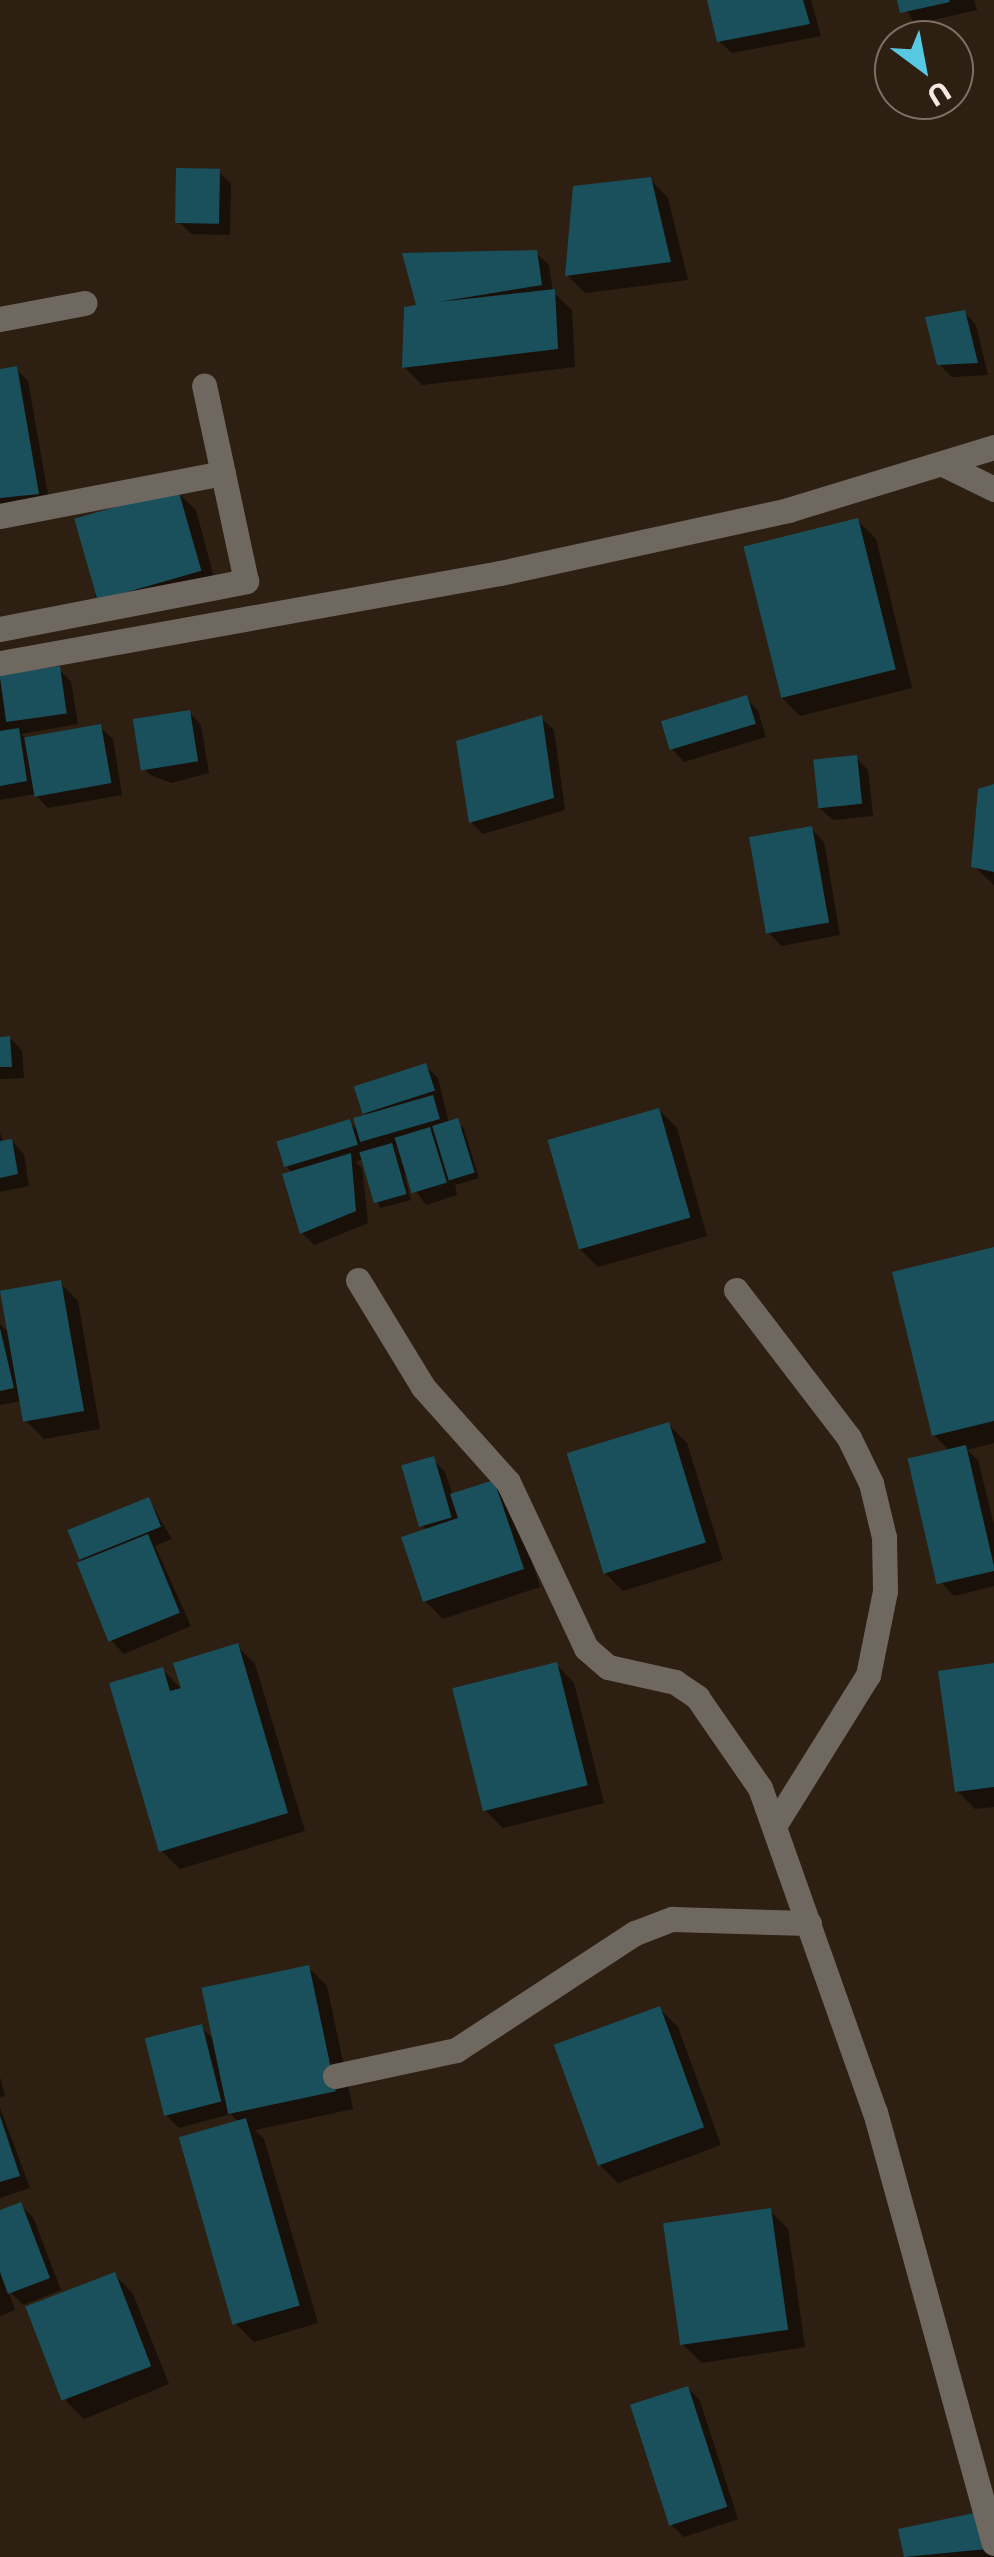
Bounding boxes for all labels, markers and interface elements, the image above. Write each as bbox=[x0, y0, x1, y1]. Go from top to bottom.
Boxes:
north arrow bbox=[874, 20, 974, 120]
text: U bbox=[920, 73, 957, 114]

